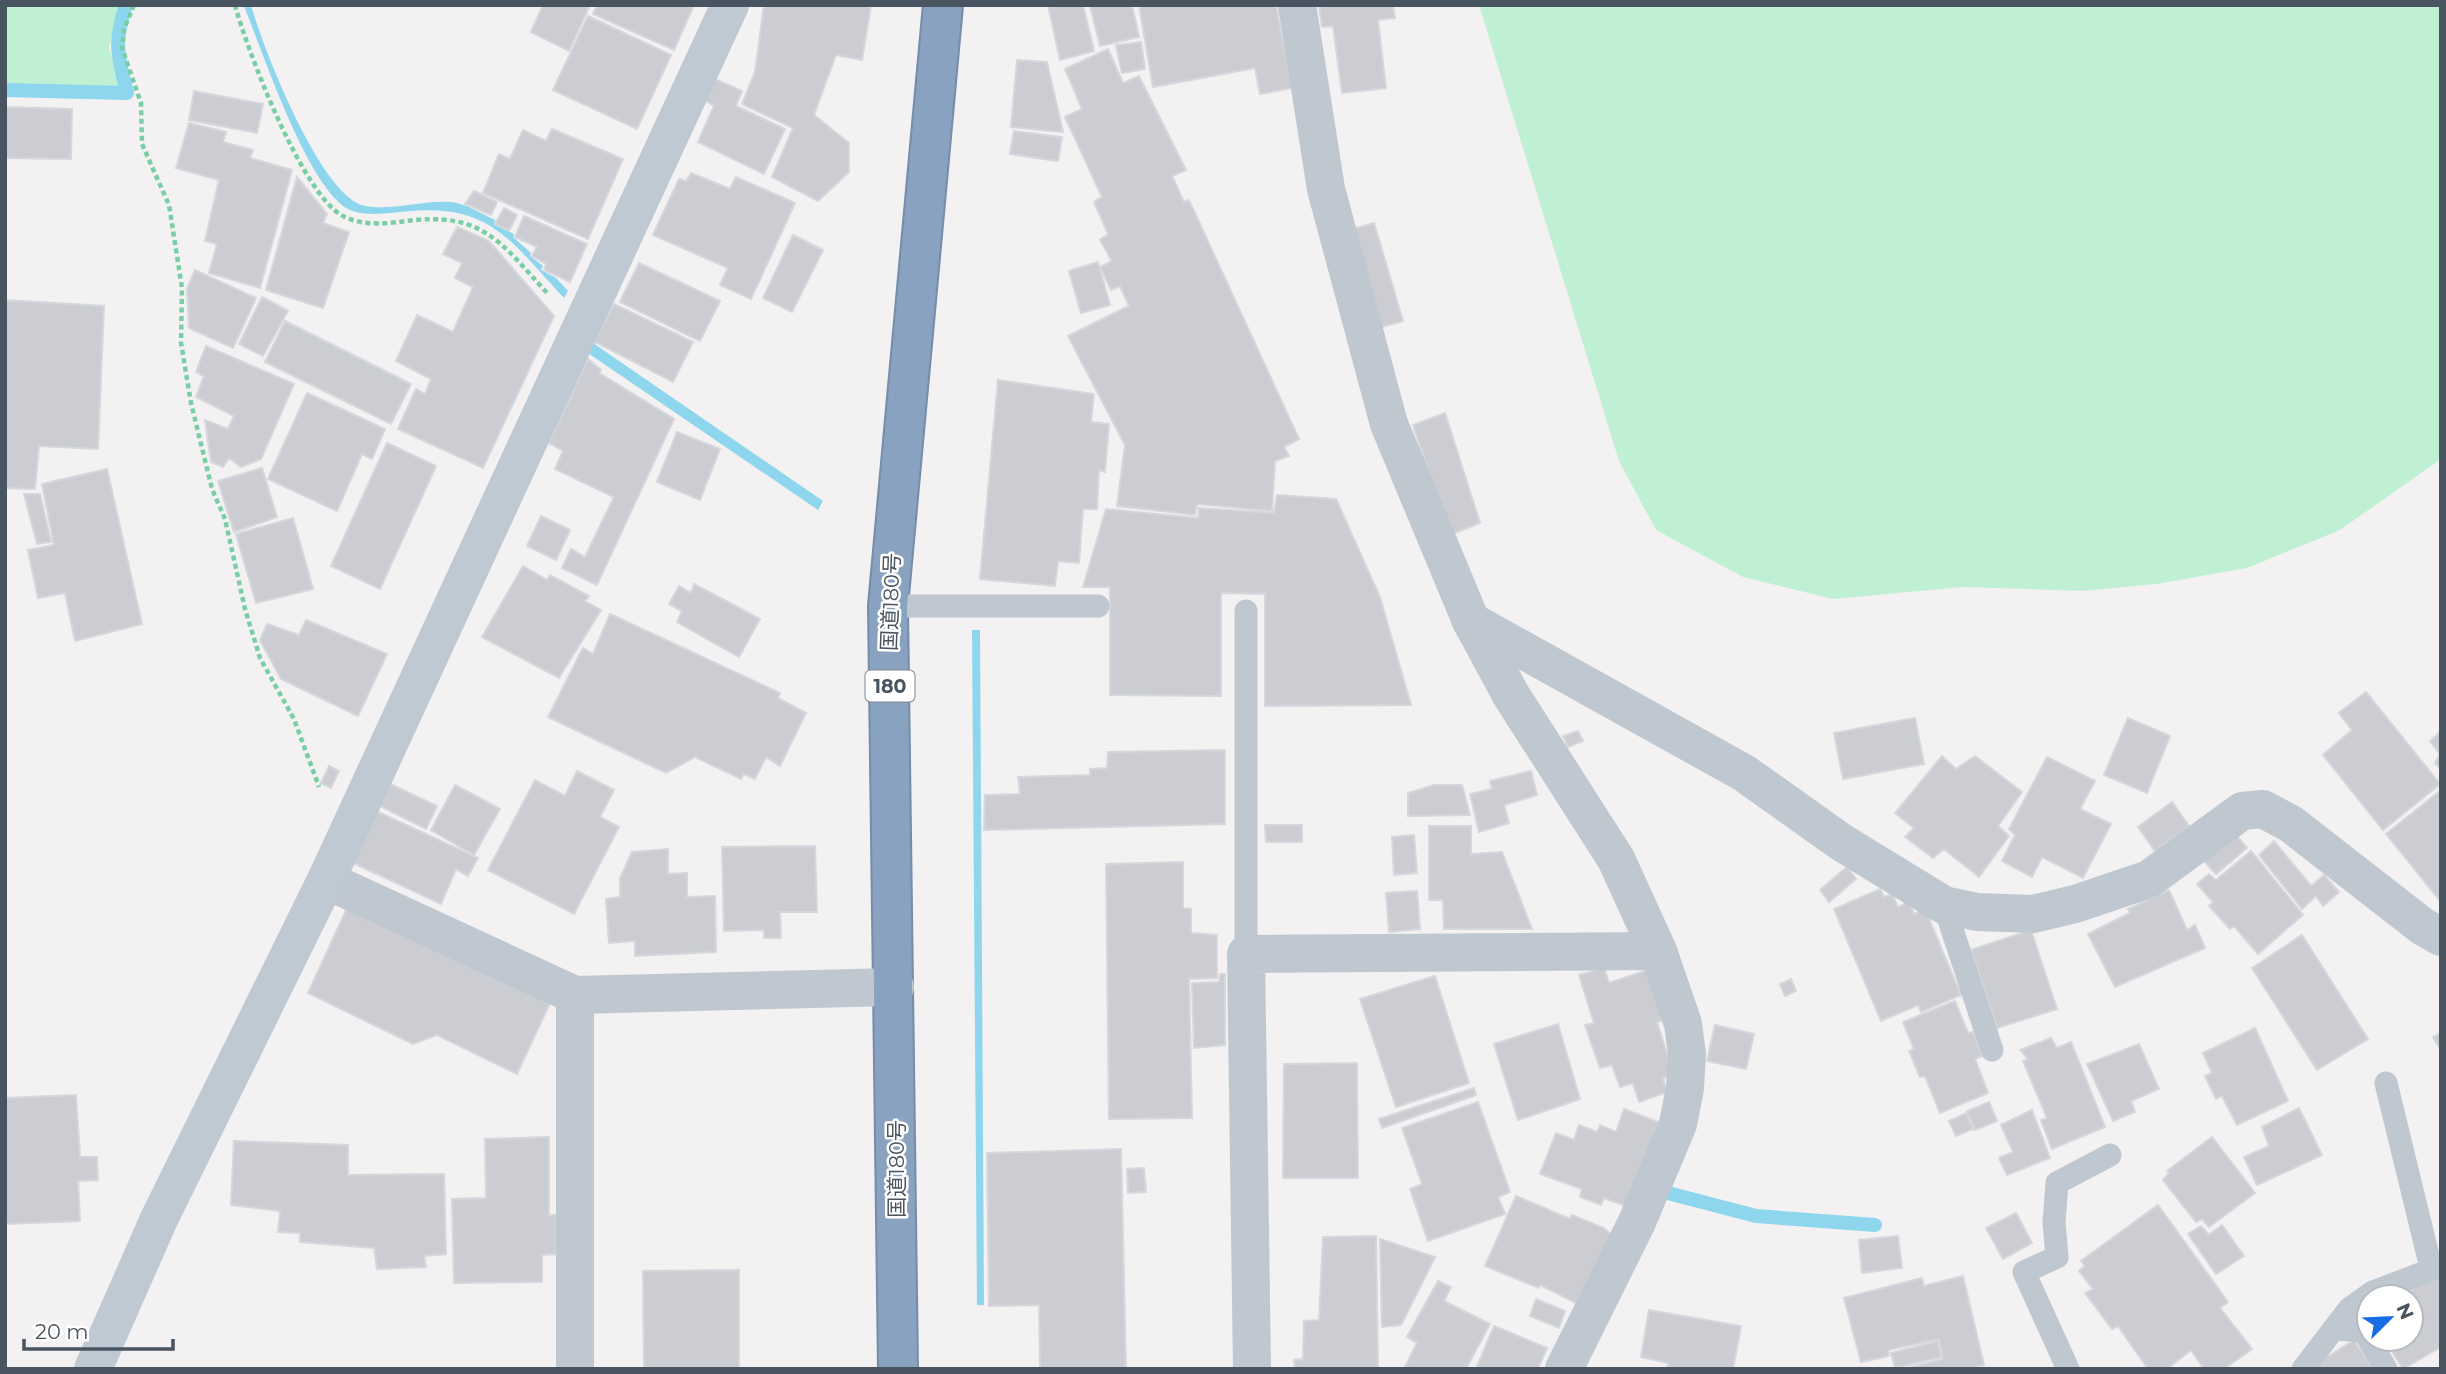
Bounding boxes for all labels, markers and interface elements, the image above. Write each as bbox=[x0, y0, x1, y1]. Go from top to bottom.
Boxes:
street label: 国道180号 bbox=[876, 553, 905, 651]
road number: 180 bbox=[866, 670, 914, 702]
street label: 国道180号 bbox=[884, 1120, 909, 1218]
north arrow bbox=[2355, 1283, 2425, 1353]
text: N bbox=[2391, 1300, 2419, 1323]
scale bar bbox=[24, 1308, 173, 1352]
text: 20 m bbox=[35, 1319, 89, 1344]

